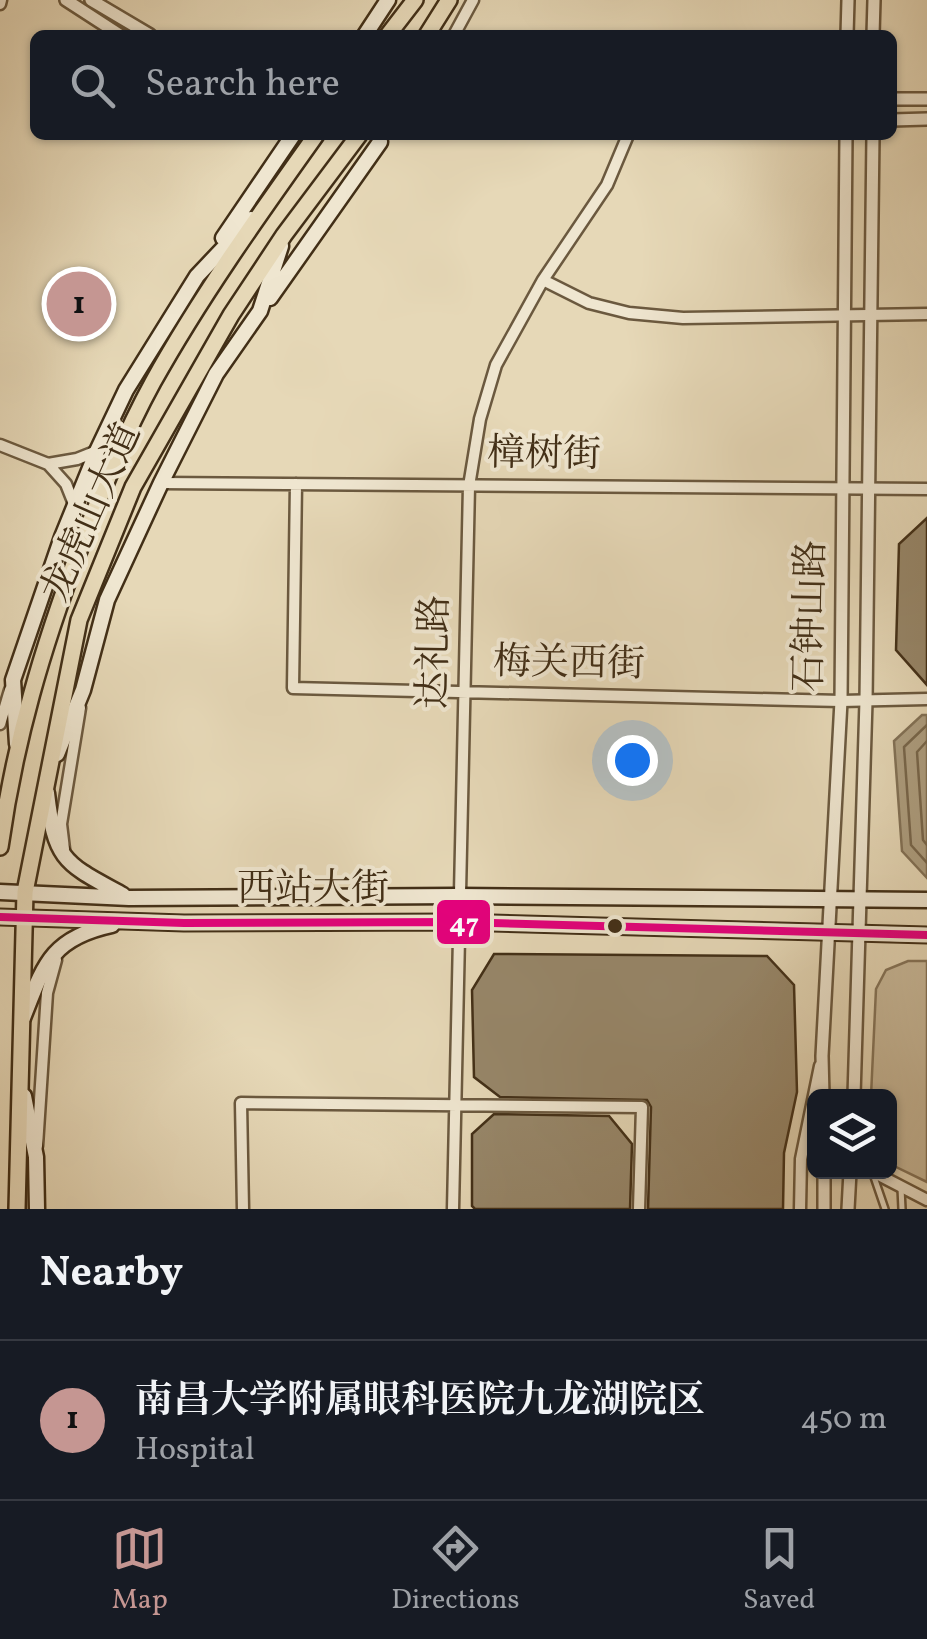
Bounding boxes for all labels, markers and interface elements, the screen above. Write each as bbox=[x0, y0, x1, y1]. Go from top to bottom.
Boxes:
search box bbox=[30, 30, 897, 140]
icon: search bbox=[65, 58, 120, 113]
text: Search here bbox=[145, 59, 340, 112]
pin: 1 bbox=[46, 266, 112, 342]
street label: 龙虎山大道 bbox=[30, 415, 156, 611]
street label: 樟树街 bbox=[487, 429, 601, 483]
street label: 石钟山路 bbox=[784, 540, 840, 692]
street label: 达礼路 bbox=[409, 595, 463, 709]
street label: 梅关西街 bbox=[493, 637, 645, 693]
your location bbox=[607, 735, 658, 786]
street label: 西站大街 bbox=[237, 864, 389, 917]
line badge: 47 bbox=[435, 898, 492, 946]
text: 47 bbox=[449, 905, 479, 944]
unlabelled marker bbox=[605, 916, 625, 936]
map controls bbox=[807, 1089, 897, 1179]
button: layers bbox=[807, 1089, 897, 1179]
text: Nearby bbox=[40, 1245, 183, 1304]
text: 南昌大学附属眼科医院九龙湖院区 bbox=[135, 1376, 705, 1429]
text: 1 bbox=[66, 1398, 79, 1442]
text: 450 m bbox=[800, 1398, 887, 1442]
text: Hospital bbox=[135, 1429, 255, 1473]
tab: Map bbox=[112, 1521, 168, 1620]
tab: Directions bbox=[391, 1521, 520, 1620]
tab: Saved bbox=[743, 1521, 815, 1620]

